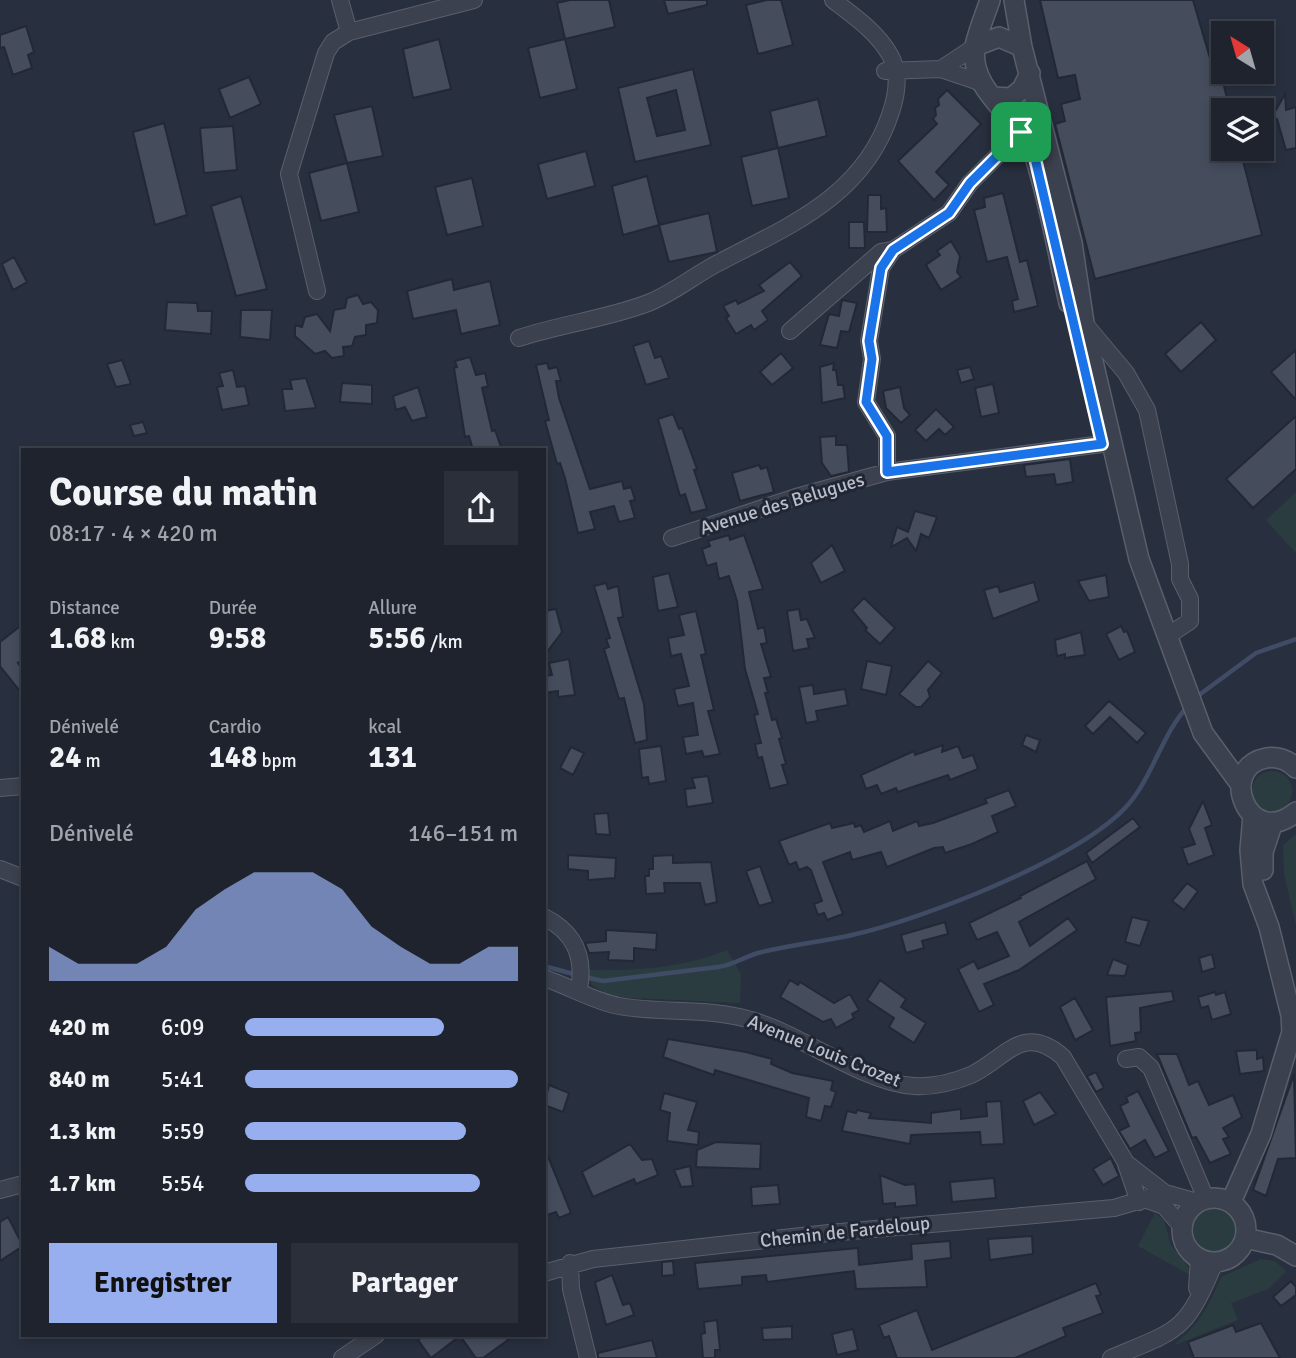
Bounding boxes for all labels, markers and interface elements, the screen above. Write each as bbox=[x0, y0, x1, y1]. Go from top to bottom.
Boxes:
north arrow bbox=[1211, 21, 1274, 84]
map controls bbox=[1211, 21, 1274, 161]
button: layers bbox=[1211, 98, 1274, 161]
pin bbox=[991, 102, 1051, 162]
icon: arrive bbox=[1002, 113, 1040, 151]
street label: Avenue des Belugues bbox=[697, 468, 867, 540]
text: Course du matin bbox=[49, 469, 318, 516]
button: share bbox=[444, 471, 518, 545]
text: 08:17 · 4 × 420 m bbox=[49, 519, 218, 548]
text: Distance bbox=[49, 596, 120, 620]
text: Durée bbox=[209, 596, 257, 620]
text: Allure bbox=[368, 596, 417, 620]
text: 1.68 bbox=[49, 620, 106, 657]
text: 9:58 bbox=[209, 620, 266, 657]
text: 5:56 bbox=[368, 620, 426, 657]
text: km bbox=[106, 630, 135, 654]
text: /km bbox=[426, 630, 463, 654]
text: Dénivelé bbox=[49, 715, 119, 739]
text: Cardio bbox=[209, 715, 261, 739]
text: kcal bbox=[368, 715, 402, 739]
text: 24 bbox=[49, 739, 81, 776]
text: 148 bbox=[209, 739, 257, 776]
text: 131 bbox=[368, 739, 417, 776]
text: m bbox=[81, 749, 101, 773]
text: bpm bbox=[257, 749, 297, 773]
text: Dénivelé bbox=[49, 819, 134, 848]
text: 146–151 m bbox=[408, 819, 518, 848]
street label: Avenue Louis Crozet bbox=[744, 1009, 904, 1093]
text: 420 m bbox=[49, 1013, 110, 1042]
text: 6:09 bbox=[161, 1013, 204, 1042]
text: 840 m bbox=[49, 1065, 110, 1094]
text: 5:41 bbox=[161, 1065, 204, 1094]
text: 1.3 km bbox=[49, 1117, 116, 1146]
text: 5:59 bbox=[161, 1117, 204, 1146]
text: 1.7 km bbox=[49, 1169, 116, 1198]
text: 5:54 bbox=[161, 1169, 204, 1198]
street label: Chemin de Fardeloup bbox=[759, 1211, 931, 1253]
button: Enregistrer bbox=[49, 1243, 277, 1323]
button: Partager bbox=[291, 1243, 518, 1323]

